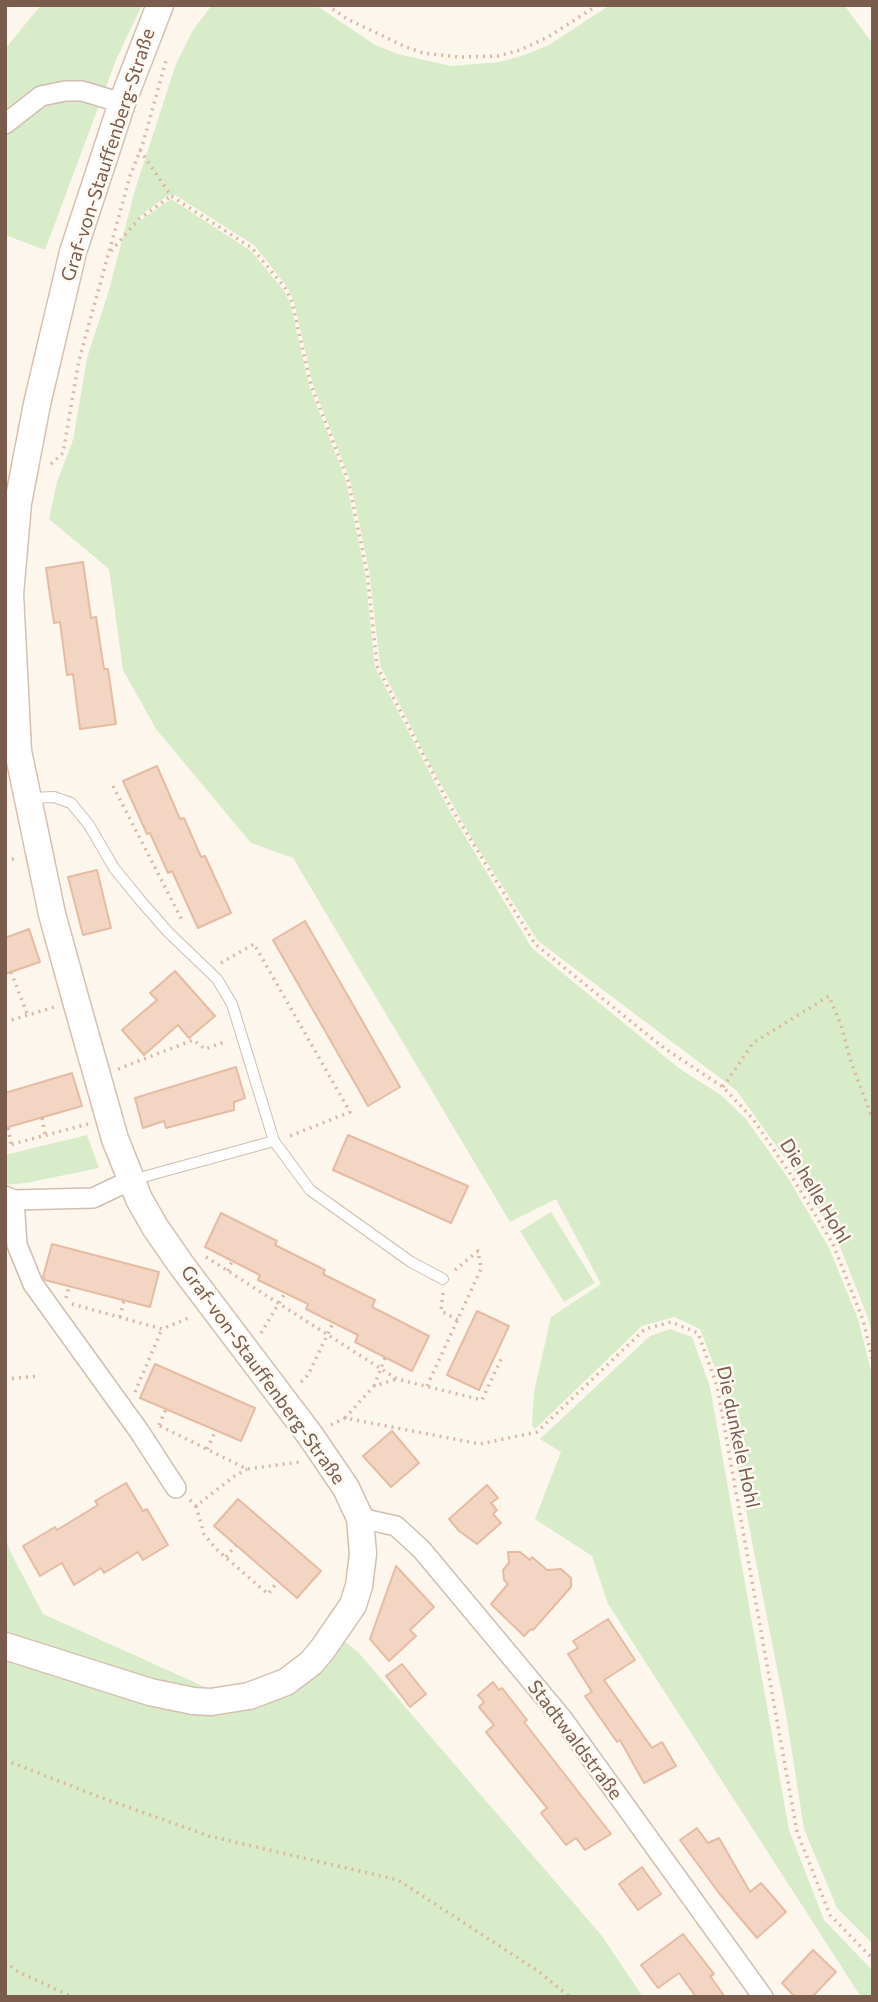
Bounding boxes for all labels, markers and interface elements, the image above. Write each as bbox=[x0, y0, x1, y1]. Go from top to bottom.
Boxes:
street label: Graf-von-Stauffenberg-Straße bbox=[56, 26, 160, 284]
street label: Die helle Hohl bbox=[775, 1135, 855, 1247]
street label: Graf-von-Stauffenberg-Straße bbox=[176, 1261, 350, 1489]
street label: Die dunkele Hohl bbox=[712, 1364, 764, 1510]
street label: Stadtwaldstraße bbox=[523, 1676, 627, 1804]

